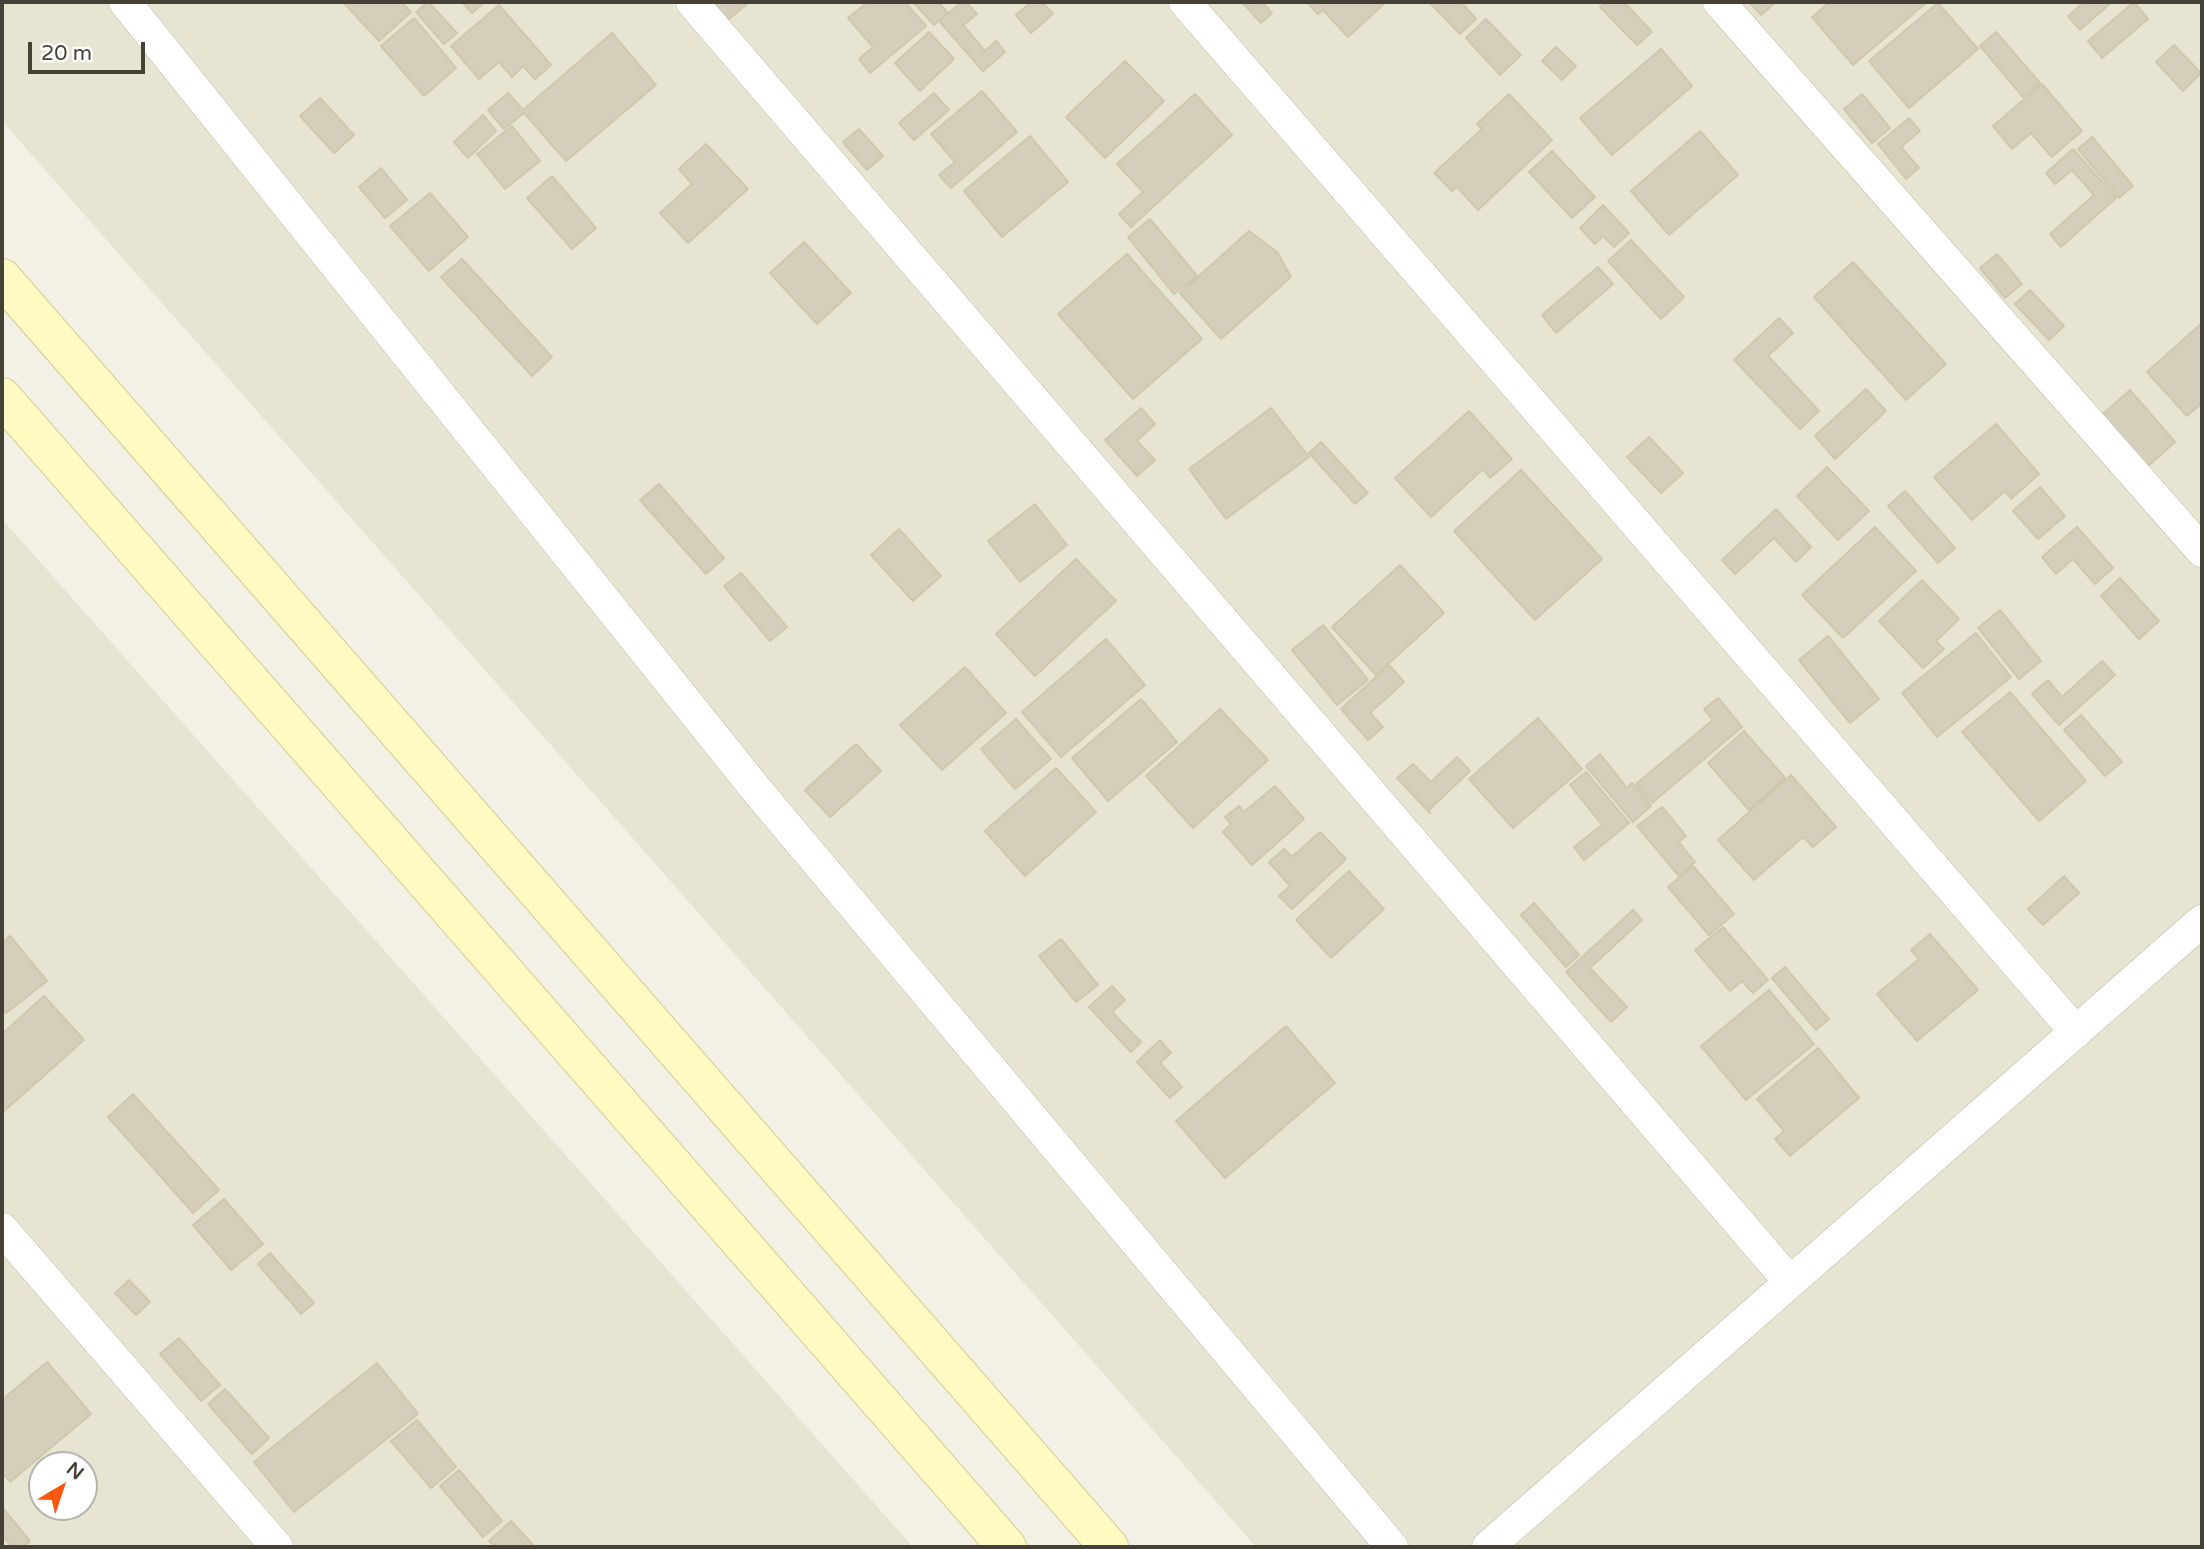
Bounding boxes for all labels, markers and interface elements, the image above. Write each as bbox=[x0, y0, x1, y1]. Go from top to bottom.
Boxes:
scale bar bbox=[32, 28, 149, 72]
text: 20 m bbox=[41, 41, 92, 66]
north arrow bbox=[28, 1451, 98, 1521]
text: N bbox=[62, 1458, 88, 1485]

